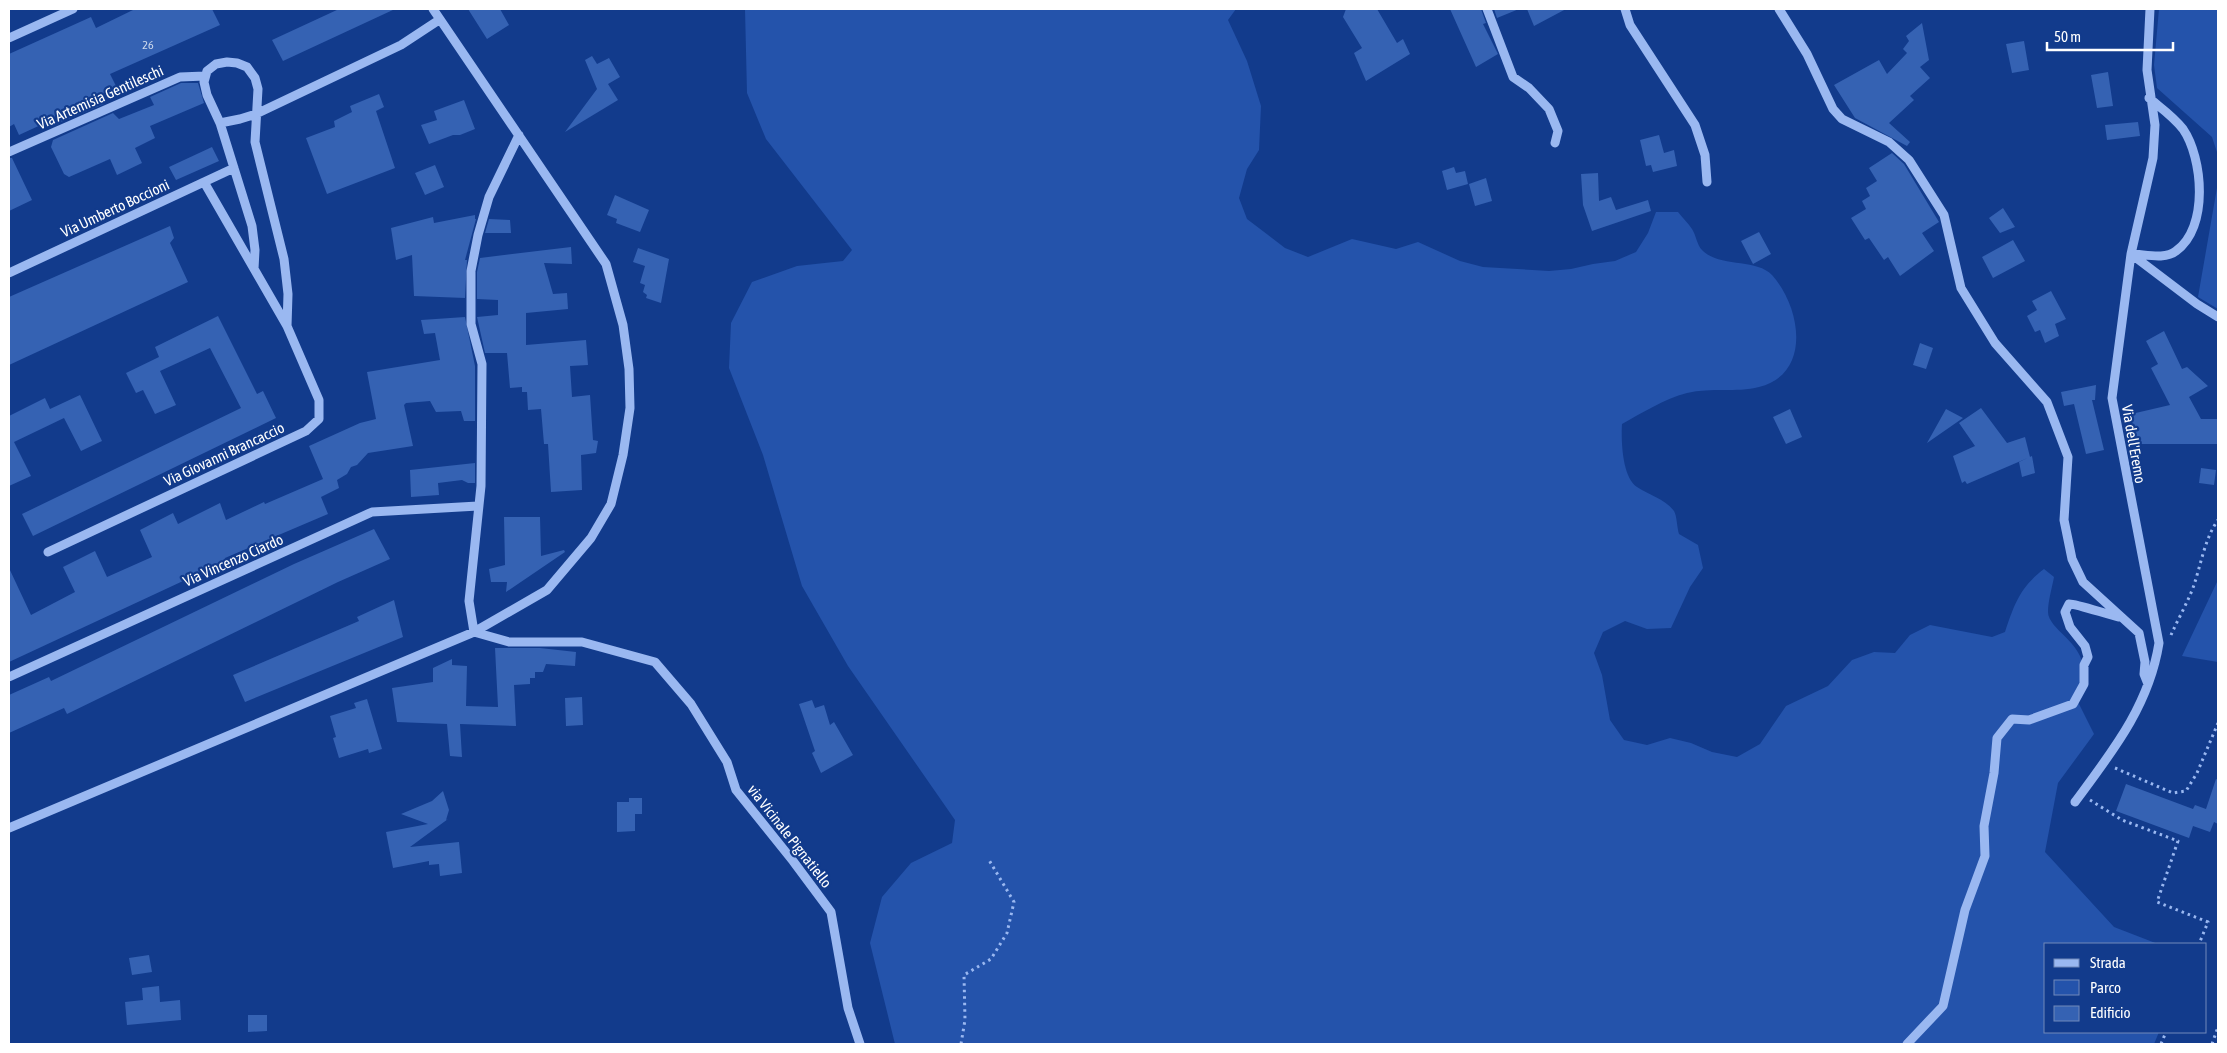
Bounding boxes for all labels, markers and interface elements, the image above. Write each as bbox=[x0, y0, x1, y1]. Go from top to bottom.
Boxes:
scale bar bbox=[2047, 20, 2173, 52]
text: 50 m bbox=[2054, 28, 2081, 45]
house number: 26 bbox=[142, 38, 154, 52]
street label: Via Artemisia Gentileschi bbox=[34, 61, 166, 133]
street label: Via Umberto Boccioni bbox=[58, 175, 172, 241]
street label: Via dell'Eremo bbox=[2119, 403, 2149, 485]
street label: Via Giovanni Brancaccio bbox=[161, 419, 287, 489]
street label: Via Vincenzo Ciardo bbox=[180, 530, 286, 590]
street label: via Vicinale Pignatiello bbox=[745, 781, 835, 891]
legend bbox=[2044, 943, 2207, 1033]
text: Strada bbox=[2090, 954, 2126, 971]
text: Parco bbox=[2090, 979, 2121, 996]
text: Edificio bbox=[2090, 1004, 2131, 1021]

